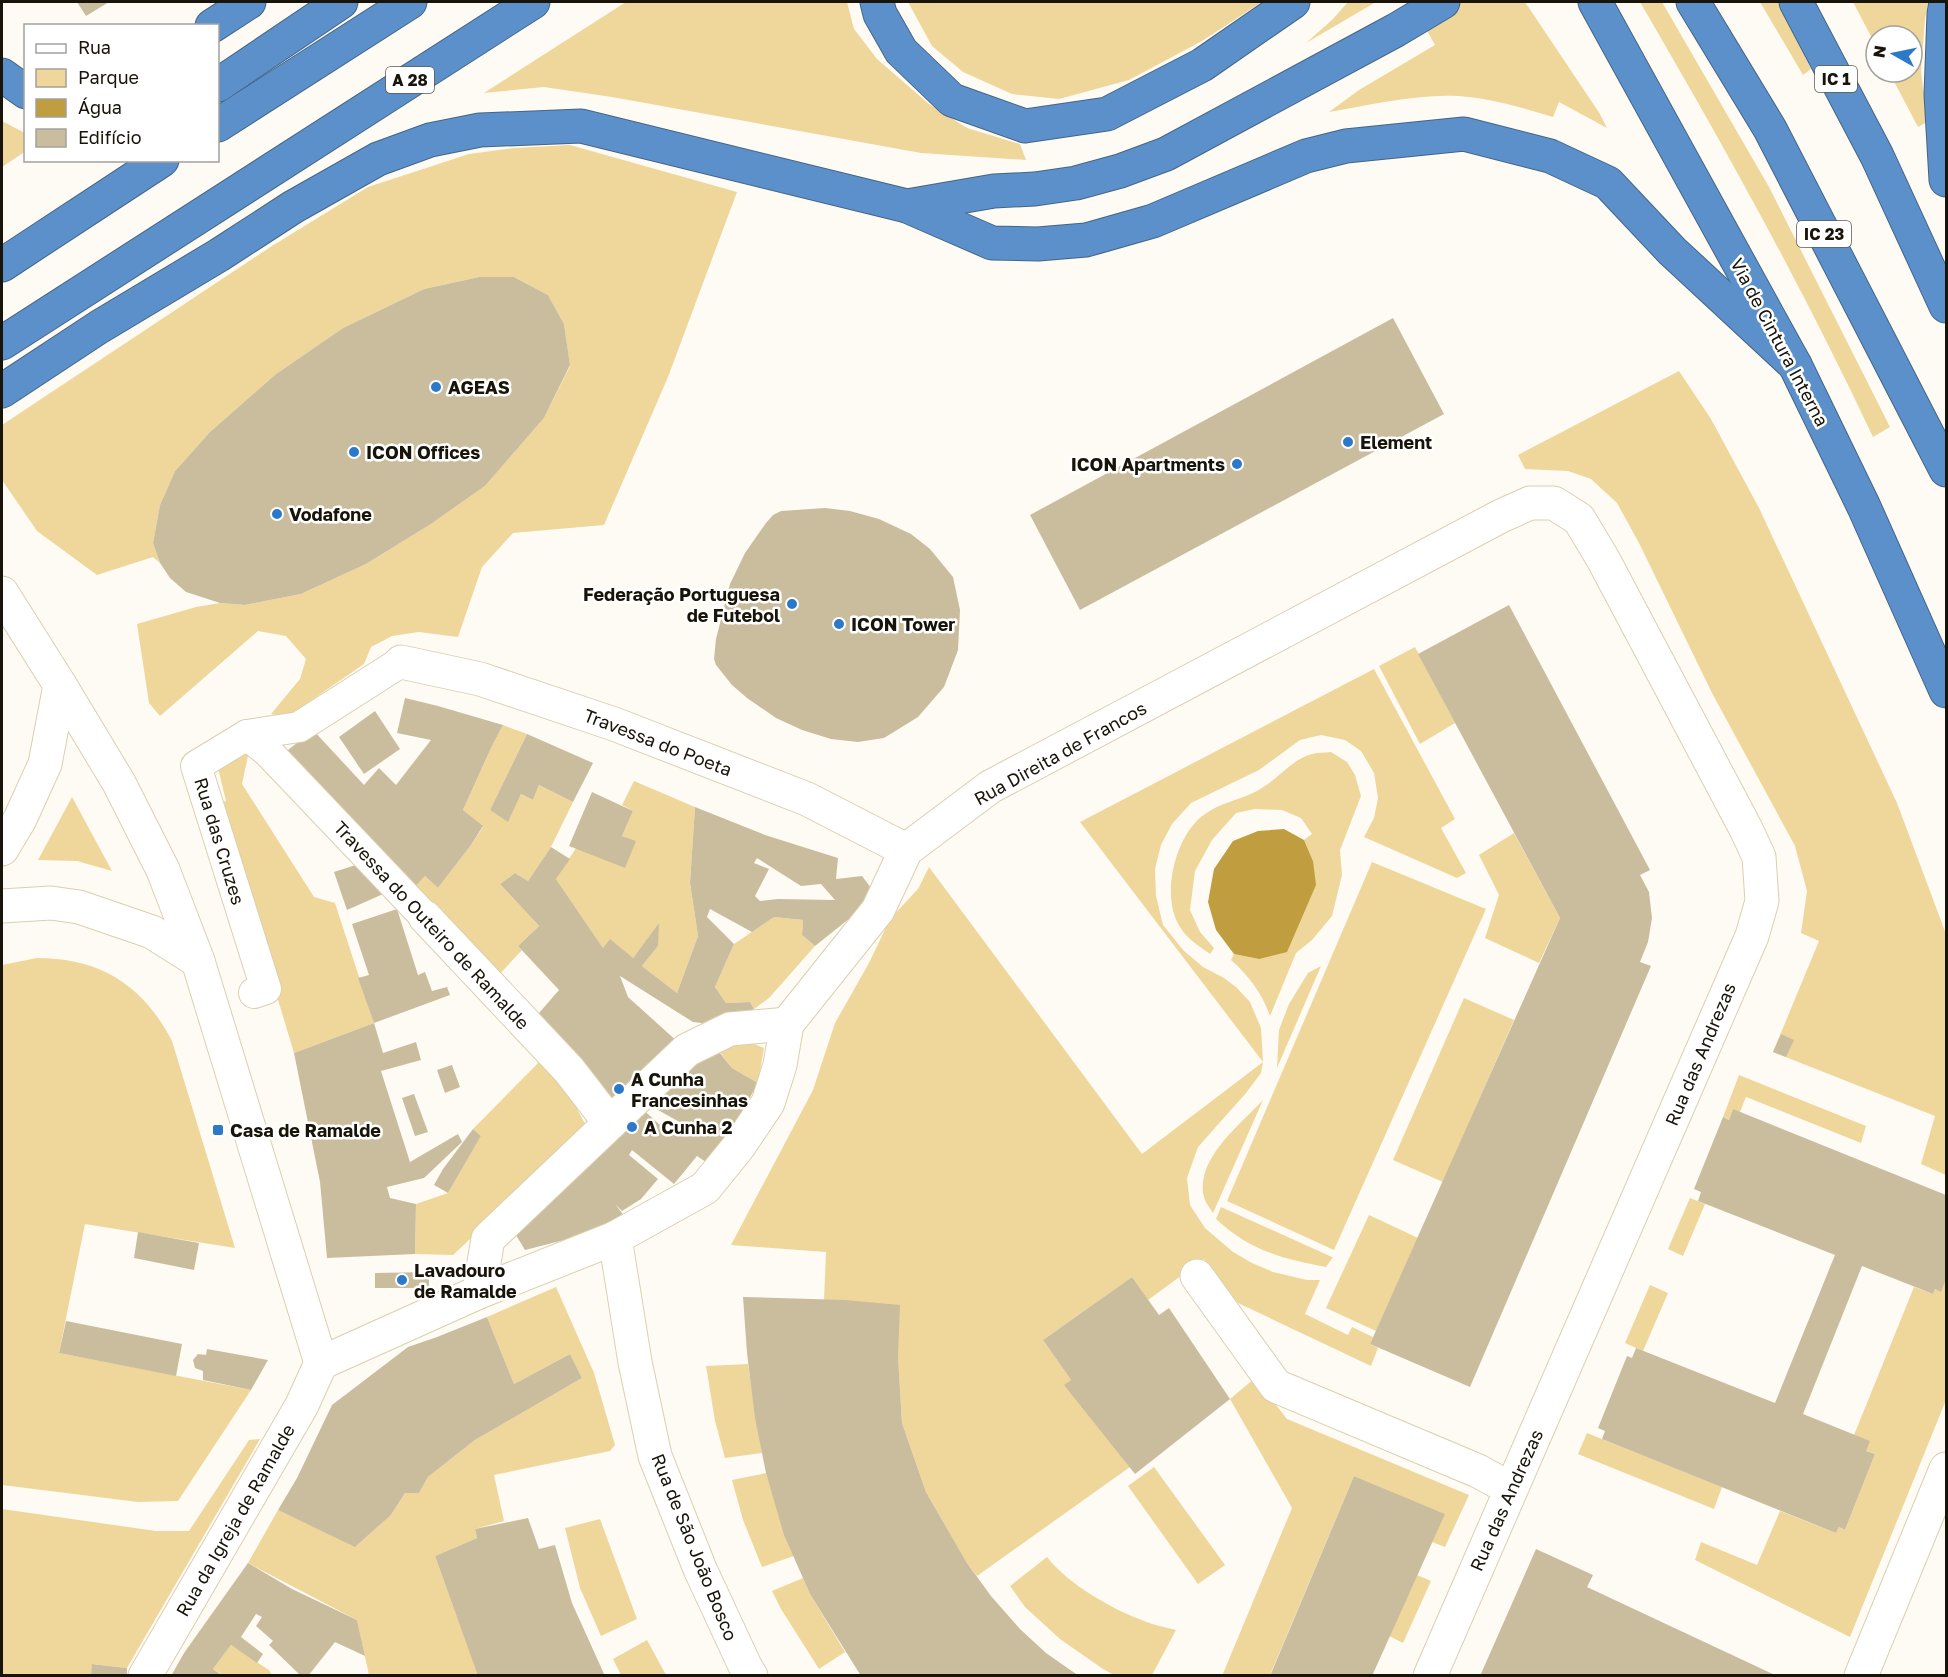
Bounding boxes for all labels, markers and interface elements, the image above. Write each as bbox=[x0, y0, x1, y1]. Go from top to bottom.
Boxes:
legend bbox=[24, 24, 219, 162]
north arrow bbox=[1864, 24, 1924, 84]
text: Rua bbox=[78, 36, 111, 58]
text: N bbox=[1868, 44, 1890, 59]
text: Parque bbox=[78, 66, 139, 88]
road number: IC 1 bbox=[1815, 66, 1857, 92]
road number: A 28 bbox=[386, 67, 434, 93]
text: Água bbox=[78, 96, 122, 118]
text: Edifício bbox=[78, 126, 142, 148]
road number: IC 23 bbox=[1797, 221, 1851, 247]
street label: Via de Cintura Interna bbox=[1726, 254, 1834, 430]
place label: AGEAS bbox=[448, 376, 510, 398]
marker: AGEAS bbox=[429, 380, 443, 394]
place label: Element bbox=[1360, 431, 1432, 453]
marker: Element bbox=[1341, 435, 1355, 449]
place label: ICON Offices bbox=[366, 441, 480, 463]
marker: ICON Offices bbox=[347, 445, 361, 459]
place label: ICON Apartments bbox=[1071, 453, 1225, 475]
marker: ICON Apartments bbox=[1230, 457, 1244, 471]
place label: Vodafone bbox=[289, 503, 372, 525]
marker: Vodafone bbox=[270, 507, 284, 521]
place label: Federação Portuguesa de Futebol bbox=[583, 583, 780, 626]
marker: Federação Portuguesa de Futebol bbox=[785, 597, 799, 611]
place label: ICON Tower bbox=[851, 613, 955, 635]
marker: ICON Tower bbox=[832, 617, 846, 631]
street label: Rua Direita de Francos bbox=[970, 696, 1150, 810]
street label: Travessa do Poeta bbox=[581, 704, 735, 780]
street label: Rua das Cruzes bbox=[190, 775, 250, 907]
street label: Travessa do Outeiro de Ramalde bbox=[330, 816, 534, 1034]
street label: Rua das Andrezas bbox=[1660, 979, 1740, 1129]
place label: A Cunha Francesinhas bbox=[631, 1068, 748, 1111]
marker: A Cunha Francesinhas bbox=[612, 1082, 626, 1096]
place label: A Cunha 2 bbox=[644, 1116, 732, 1138]
place label: Casa de Ramalde bbox=[230, 1119, 381, 1141]
marker: A Cunha 2 bbox=[625, 1120, 639, 1134]
marker: Casa de Ramalde bbox=[211, 1123, 225, 1137]
place label: Lavadouro de Ramalde bbox=[414, 1259, 517, 1302]
marker: Lavadouro de Ramalde bbox=[395, 1273, 409, 1287]
street label: Rua da Igreja de Ramalde bbox=[171, 1420, 299, 1620]
street label: Rua das Andrezas bbox=[1465, 1426, 1547, 1574]
street label: Rua de São João Bosco bbox=[647, 1450, 743, 1644]

